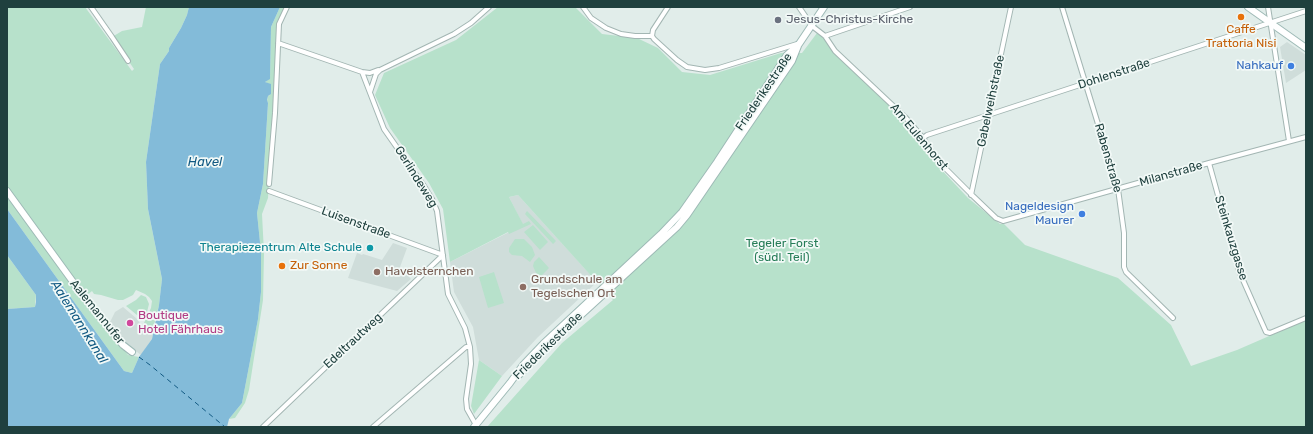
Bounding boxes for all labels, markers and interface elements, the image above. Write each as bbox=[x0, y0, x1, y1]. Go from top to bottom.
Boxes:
marker: Caffe Trattoria Nisi bbox=[1236, 12, 1246, 22]
place label: Jesus-Christus-Kirche bbox=[786, 13, 913, 27]
marker: Jesus-Christus-Kirche bbox=[773, 15, 783, 25]
place label: Caffe Trattoria Nisi bbox=[1206, 23, 1276, 51]
street label: Friederikestraße bbox=[733, 50, 795, 134]
street label: Gabelweihstraße bbox=[974, 54, 1008, 148]
street label: Dohlenstraße bbox=[1076, 56, 1152, 92]
place label: Nahkauf bbox=[1236, 59, 1283, 73]
marker: Nahkauf bbox=[1286, 61, 1296, 71]
street label: Am Eulenhorst bbox=[887, 101, 951, 173]
street label: Rabenstraße bbox=[1091, 122, 1125, 194]
street label: Gerlindeweg bbox=[391, 144, 441, 210]
water label: Havel bbox=[188, 154, 222, 170]
street label: Milanstraße bbox=[1138, 158, 1204, 190]
street label: Steinkauzgasse bbox=[1211, 194, 1251, 282]
place label: Nageldesign Maurer bbox=[1005, 200, 1074, 228]
street label: Luisenstraße bbox=[319, 204, 393, 242]
marker: Nageldesign Maurer bbox=[1077, 209, 1087, 219]
park label: Tegeler Forst (südl. Teil) bbox=[746, 237, 818, 265]
place label: Therapiezentrum Alte Schule bbox=[200, 241, 362, 255]
marker: Therapiezentrum Alte Schule bbox=[365, 243, 375, 253]
place label: Zur Sonne bbox=[290, 259, 347, 273]
marker: Zur Sonne bbox=[277, 261, 287, 271]
place label: Havelsternchen bbox=[385, 265, 473, 279]
marker: Havelsternchen bbox=[372, 267, 382, 277]
place label: Grundschule am Tegelschen Ort bbox=[531, 273, 623, 301]
street label: Aalemannufer bbox=[67, 277, 127, 347]
water label: Aalemannkanal bbox=[47, 278, 111, 366]
marker: Grundschule am Tegelschen Ort bbox=[518, 282, 528, 292]
place label: Boutique Hotel Fährhaus bbox=[138, 309, 223, 337]
street label: Friederikestraße bbox=[510, 309, 586, 383]
street label: Edeltrautweg bbox=[321, 310, 385, 372]
marker: Boutique Hotel Fährhaus bbox=[125, 318, 135, 328]

